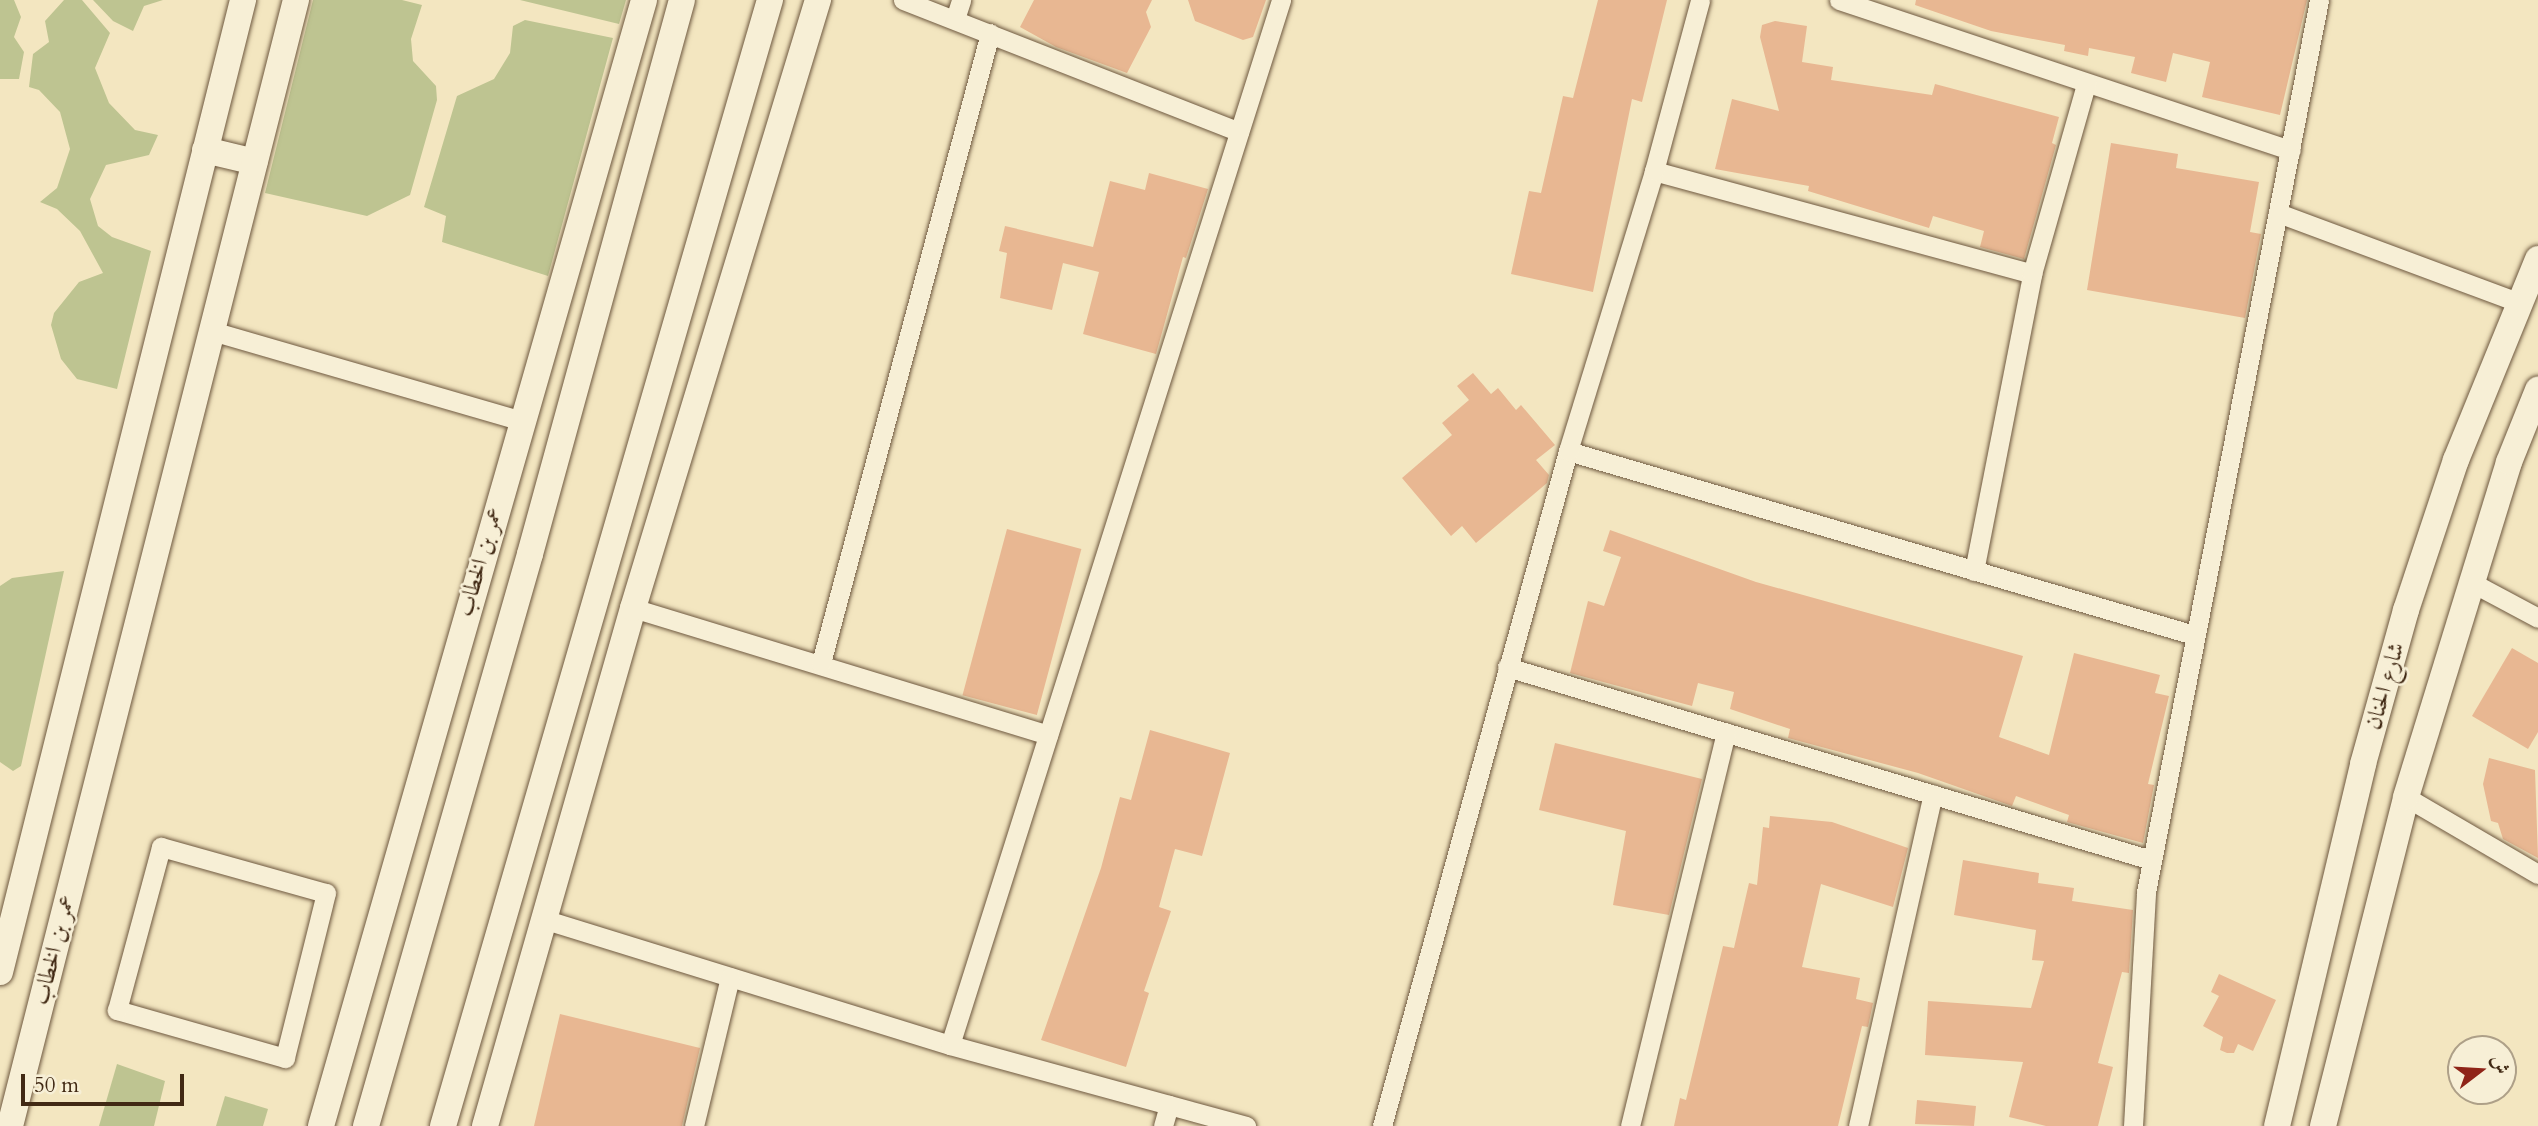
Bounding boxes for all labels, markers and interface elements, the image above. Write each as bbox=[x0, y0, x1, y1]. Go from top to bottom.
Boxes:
street label: عمر بن الخطاب bbox=[451, 504, 509, 620]
street label: شارع الحنان bbox=[2359, 639, 2411, 733]
street label: عمر بن الخطاب bbox=[27, 892, 81, 1008]
north arrow bbox=[2447, 1035, 2517, 1105]
text: ش bbox=[2485, 1052, 2515, 1077]
scale bar bbox=[24, 1060, 187, 1104]
text: 50 m bbox=[34, 1071, 79, 1100]

